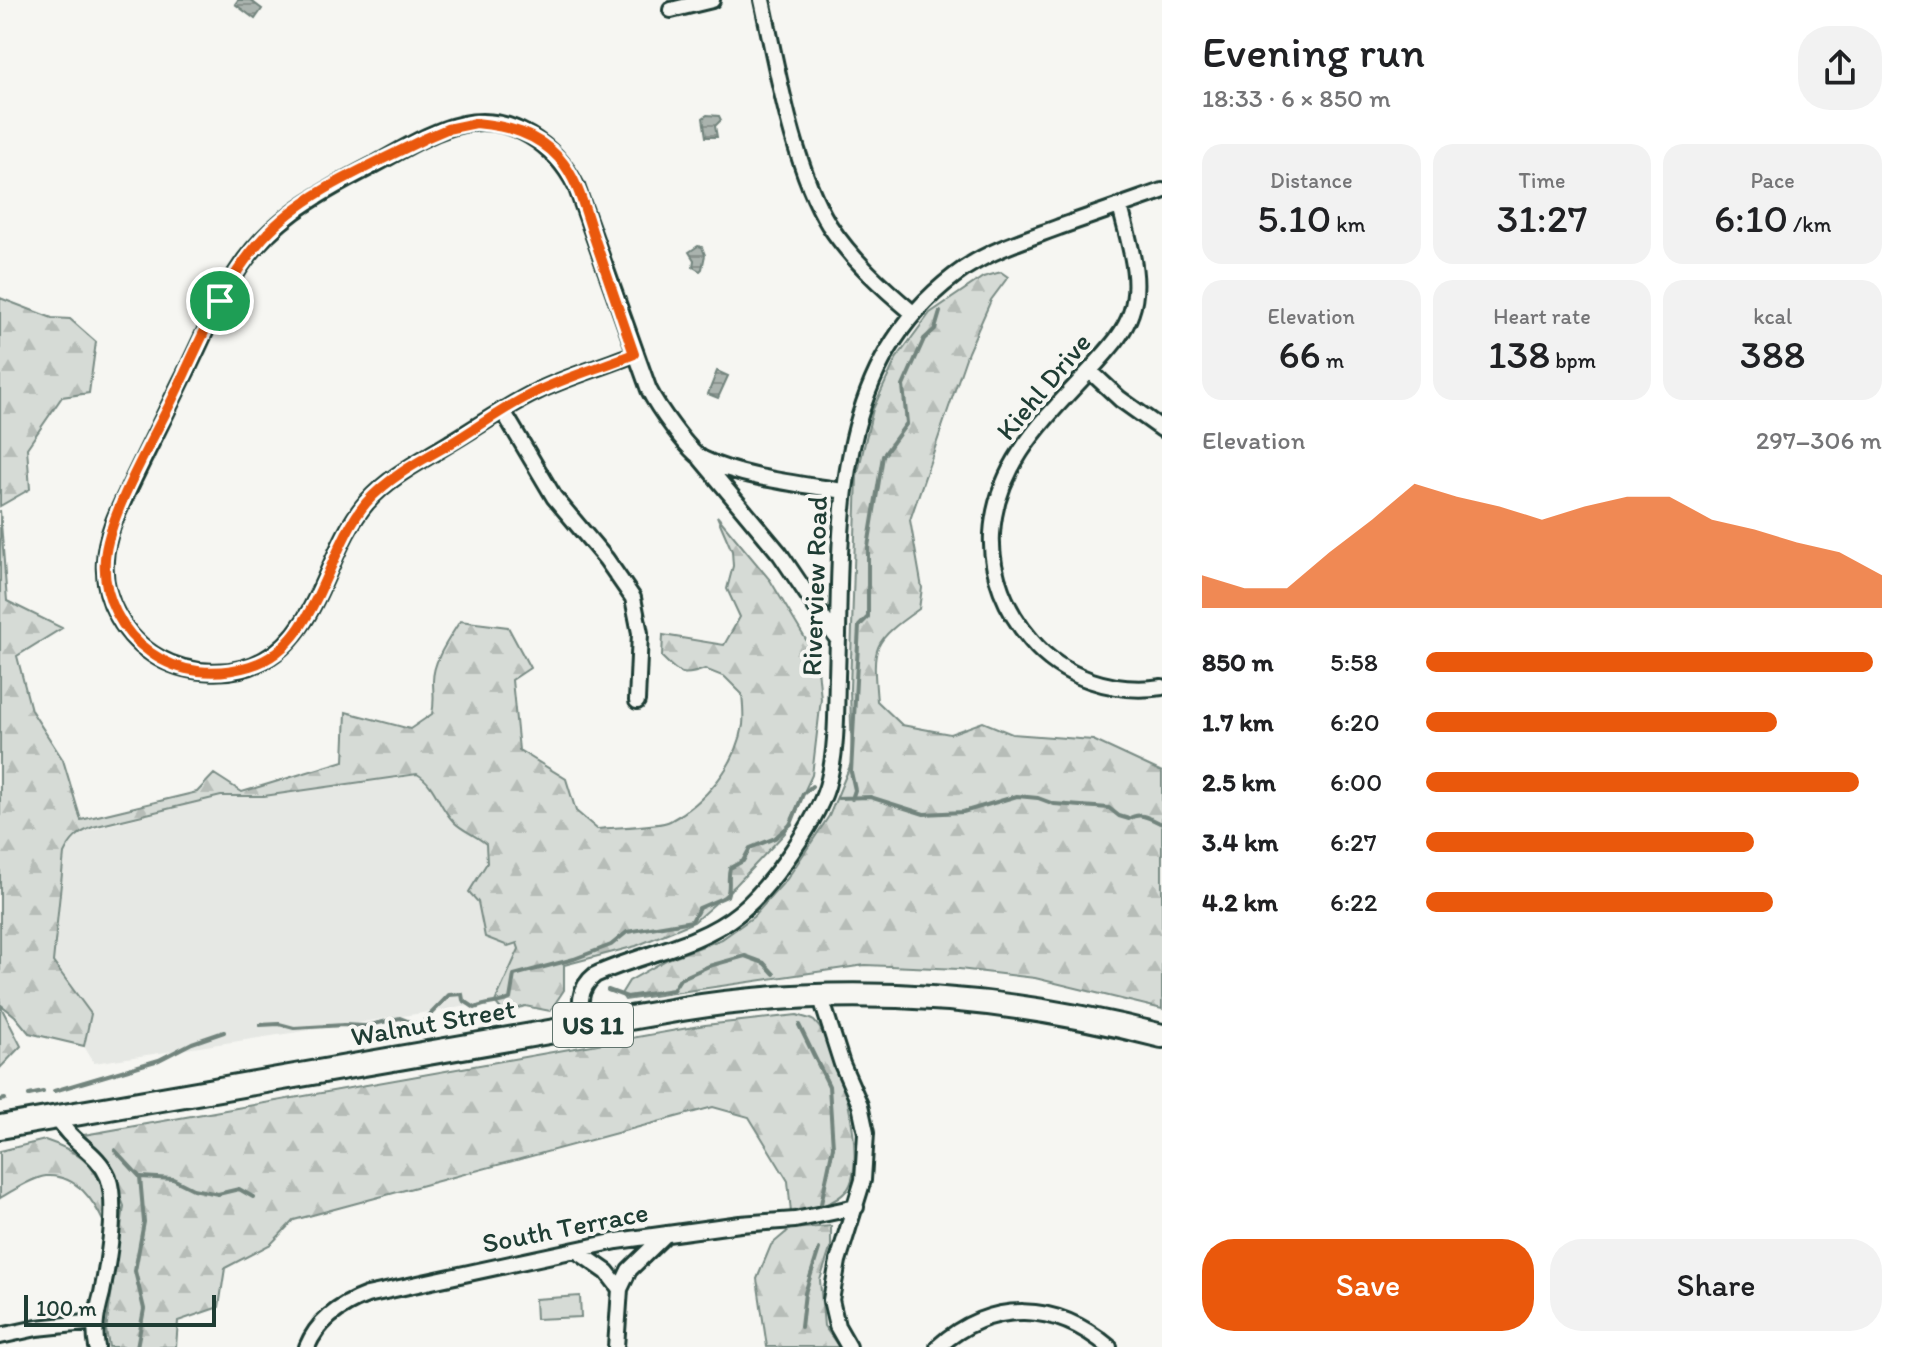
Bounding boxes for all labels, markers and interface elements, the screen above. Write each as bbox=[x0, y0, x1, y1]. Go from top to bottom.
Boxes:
text: Evening run bbox=[1202, 25, 1425, 78]
button: share bbox=[1798, 26, 1882, 110]
text: 18:33 · 6 × 850 m bbox=[1202, 82, 1391, 114]
text: Distance bbox=[1270, 167, 1353, 194]
text: Time bbox=[1519, 167, 1565, 194]
text: Pace bbox=[1751, 167, 1795, 194]
text: 5.10 bbox=[1257, 194, 1331, 242]
text: 31:27 bbox=[1496, 194, 1588, 242]
text: 6:10 bbox=[1714, 194, 1788, 242]
text: km bbox=[1331, 211, 1365, 238]
text: /km bbox=[1788, 211, 1831, 238]
pin bbox=[186, 267, 254, 335]
icon: arrive bbox=[198, 279, 242, 323]
text: Elevation bbox=[1268, 303, 1355, 330]
text: Heart rate bbox=[1493, 303, 1591, 330]
text: kcal bbox=[1753, 303, 1792, 330]
street label: Kiehl Drive bbox=[988, 325, 1098, 447]
text: 66 bbox=[1278, 330, 1321, 378]
text: 138 bbox=[1488, 330, 1550, 378]
text: 388 bbox=[1740, 330, 1805, 378]
text: m bbox=[1321, 347, 1344, 374]
text: bpm bbox=[1550, 347, 1596, 374]
text: Elevation bbox=[1202, 424, 1305, 456]
text: 297–306 m bbox=[1756, 424, 1882, 456]
street label: Riverview Road bbox=[794, 495, 834, 677]
text: 850 m bbox=[1202, 646, 1274, 678]
text: 5:58 bbox=[1330, 646, 1378, 678]
text: 1.7 km bbox=[1202, 706, 1274, 738]
text: 6:20 bbox=[1330, 706, 1380, 738]
text: 2.5 km bbox=[1202, 766, 1276, 798]
text: 6:00 bbox=[1330, 766, 1382, 798]
text: 3.4 km bbox=[1202, 826, 1278, 858]
text: 6:27 bbox=[1330, 826, 1377, 858]
text: 4.2 km bbox=[1202, 886, 1278, 918]
text: 6:22 bbox=[1330, 886, 1377, 918]
street label: Walnut Street bbox=[348, 991, 518, 1053]
road number: US 11 bbox=[553, 1003, 633, 1047]
street label: South Terrace bbox=[479, 1194, 651, 1260]
button: Save bbox=[1202, 1239, 1534, 1331]
button: Share bbox=[1550, 1239, 1882, 1331]
scale bar bbox=[24, 1291, 216, 1327]
text: 100 m bbox=[36, 1295, 97, 1322]

